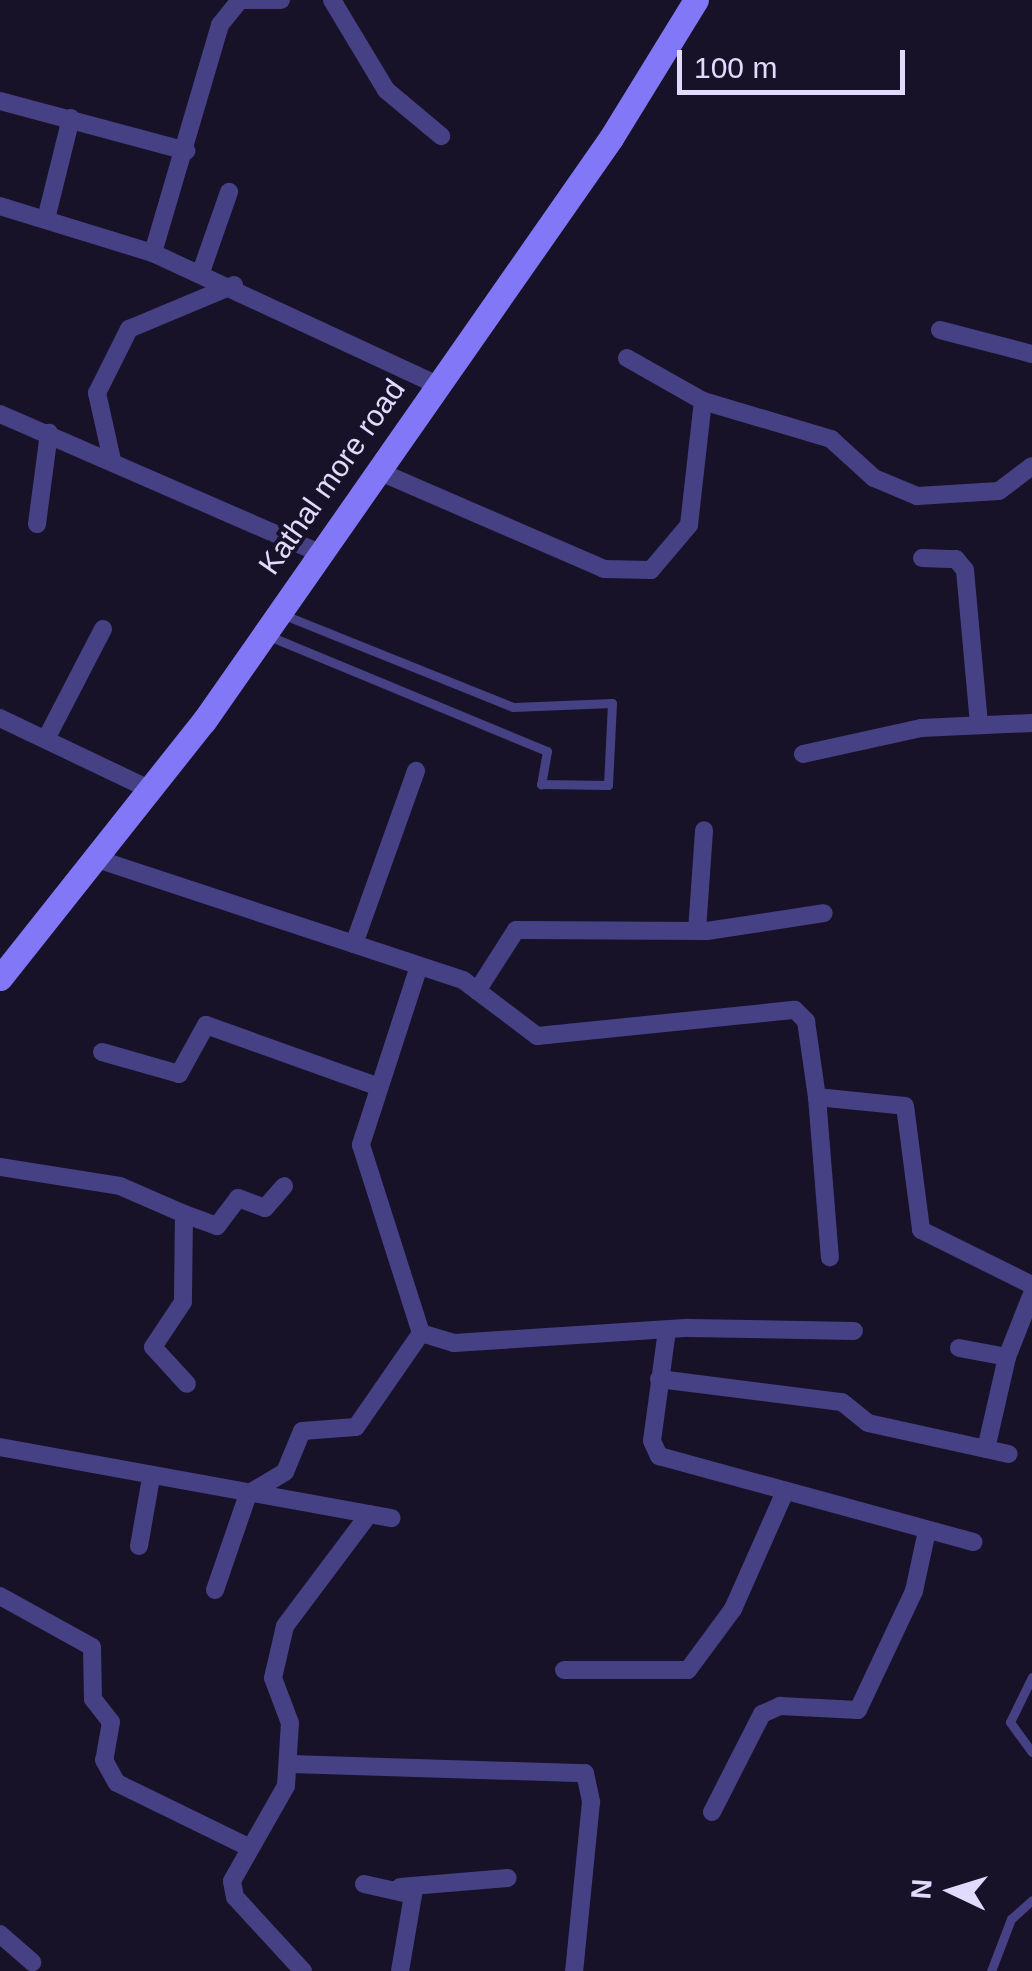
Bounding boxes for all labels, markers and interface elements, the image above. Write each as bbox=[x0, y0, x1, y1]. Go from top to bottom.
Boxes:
scale bar bbox=[682, 30, 910, 92]
text: 100 m bbox=[694, 51, 777, 84]
street label: Kathal more road bbox=[251, 372, 413, 582]
north arrow bbox=[902, 1841, 1002, 1941]
text: N bbox=[905, 1878, 938, 1900]

